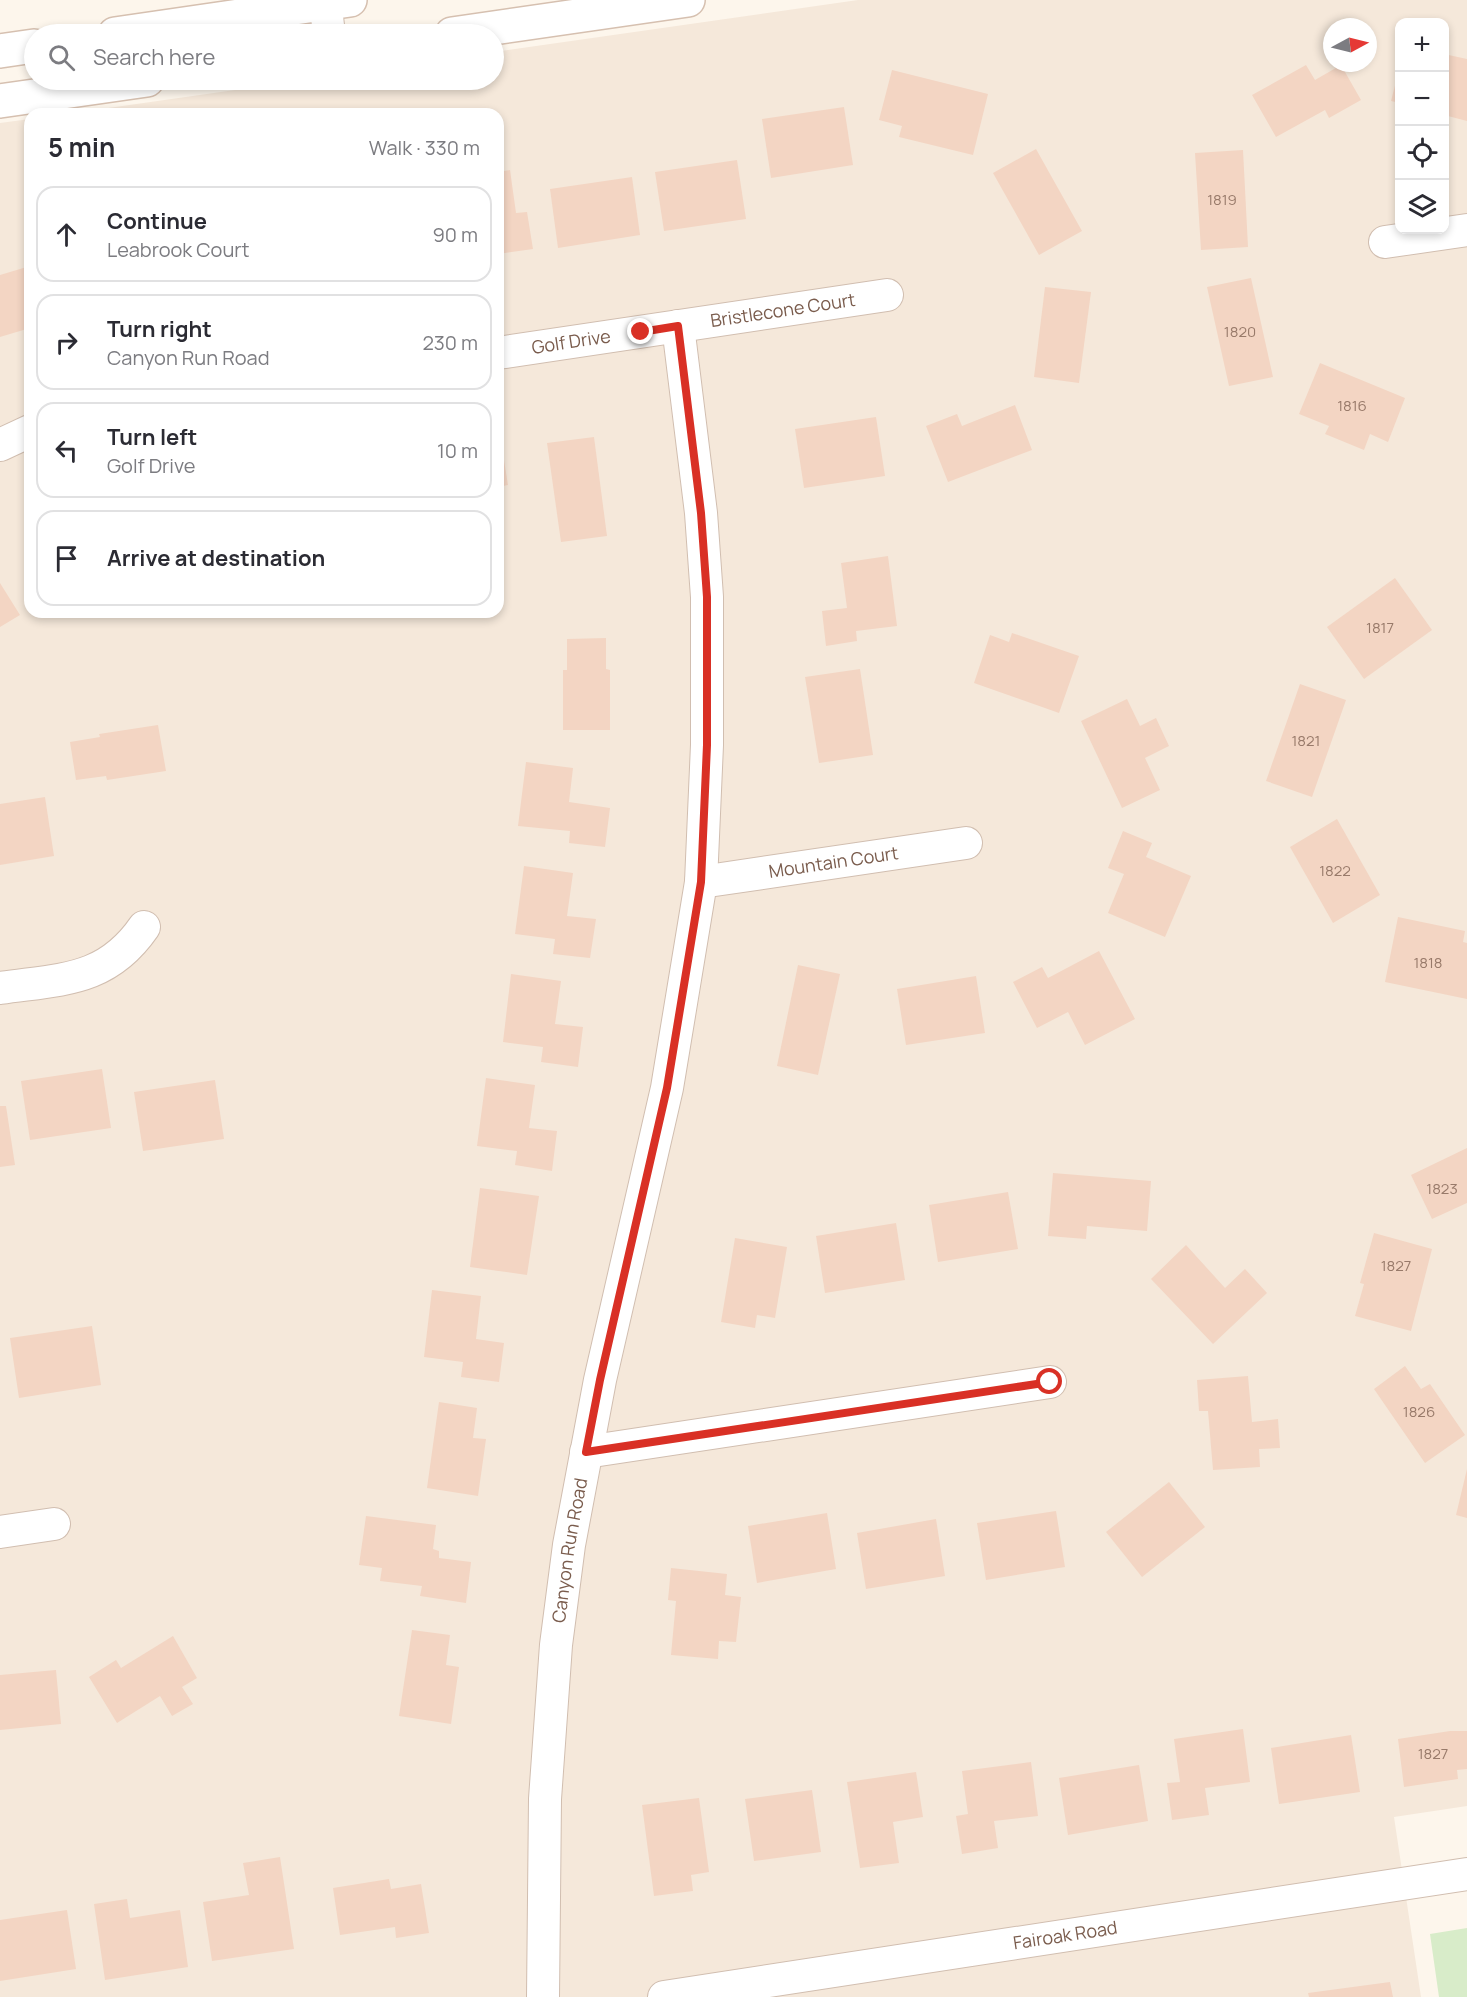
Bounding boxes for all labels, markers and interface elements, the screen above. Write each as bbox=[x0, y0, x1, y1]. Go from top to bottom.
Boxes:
north arrow bbox=[1323, 18, 1377, 72]
map controls bbox=[1395, 18, 1449, 234]
button: + bbox=[1395, 18, 1449, 72]
search box bbox=[24, 24, 504, 90]
icon: search bbox=[45, 41, 78, 74]
text: Search here bbox=[93, 42, 215, 72]
button: − bbox=[1395, 72, 1449, 126]
button: locate bbox=[1395, 126, 1449, 180]
text: 5 min bbox=[48, 129, 115, 165]
text: Walk · 330 m bbox=[369, 134, 480, 161]
button: layers bbox=[1395, 180, 1449, 234]
house number: 1819 bbox=[1207, 189, 1237, 210]
text: Continue bbox=[107, 206, 207, 236]
icon: ahead bbox=[50, 218, 83, 251]
text: 90 m bbox=[432, 221, 478, 248]
text: Leabrook Court bbox=[107, 236, 249, 263]
street label: Bristlecone Court bbox=[709, 287, 857, 332]
text: Turn right bbox=[107, 314, 212, 344]
route end bbox=[627, 318, 653, 344]
house number: 1820 bbox=[1224, 321, 1256, 342]
street label: Golf Drive bbox=[530, 323, 612, 359]
icon: right bbox=[50, 326, 83, 359]
text: 230 m bbox=[422, 329, 478, 356]
text: Canyon Run Road bbox=[107, 344, 270, 371]
house number: 1816 bbox=[1337, 395, 1367, 416]
text: Turn left bbox=[107, 422, 197, 452]
icon: left bbox=[50, 434, 83, 467]
text: 10 m bbox=[437, 437, 478, 464]
text: Golf Drive bbox=[107, 452, 195, 479]
icon: arrive bbox=[50, 542, 83, 575]
text: Arrive at destination bbox=[107, 543, 325, 573]
house number: 1817 bbox=[1366, 617, 1394, 638]
house number: 1821 bbox=[1292, 730, 1320, 751]
street label: Mountain Court bbox=[767, 840, 900, 883]
house number: 1822 bbox=[1319, 860, 1351, 881]
house number: 1818 bbox=[1413, 952, 1443, 973]
house number: 1823 bbox=[1426, 1178, 1458, 1199]
house number: 1827 bbox=[1381, 1255, 1411, 1276]
route start bbox=[1036, 1368, 1062, 1394]
house number: 1826 bbox=[1403, 1401, 1435, 1422]
street label: Canyon Run Road bbox=[546, 1476, 592, 1624]
house number: 1827 bbox=[1418, 1743, 1448, 1764]
street label: Fairoak Road bbox=[1011, 1915, 1119, 1954]

